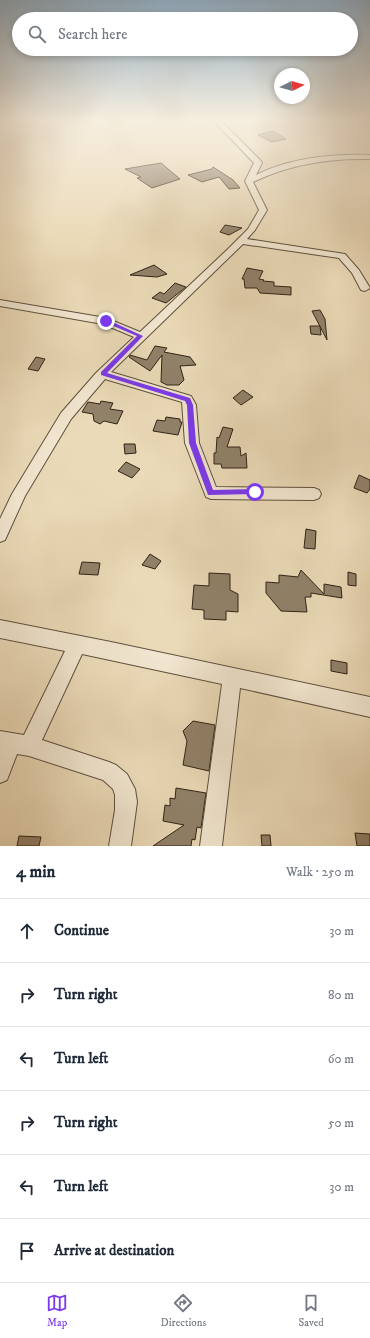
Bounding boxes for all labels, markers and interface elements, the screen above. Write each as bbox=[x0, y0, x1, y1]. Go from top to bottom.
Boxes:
search box bbox=[12, 12, 358, 56]
icon: search bbox=[26, 23, 48, 45]
text: Search here bbox=[58, 25, 127, 44]
north arrow bbox=[274, 68, 310, 104]
route end bbox=[97, 312, 115, 330]
route start bbox=[246, 483, 264, 501]
text: 4 min bbox=[16, 861, 55, 883]
text: Walk · 250 m bbox=[286, 864, 354, 880]
icon: ahead bbox=[16, 920, 38, 942]
text: Continue bbox=[54, 921, 109, 940]
text: 30 m bbox=[330, 923, 354, 939]
icon: right bbox=[16, 984, 38, 1006]
text: Turn right bbox=[54, 985, 117, 1004]
text: 80 m bbox=[328, 987, 354, 1003]
icon: left bbox=[16, 1048, 38, 1070]
text: Turn left bbox=[54, 1049, 108, 1068]
text: 60 m bbox=[328, 1051, 354, 1067]
icon: right bbox=[16, 1112, 38, 1134]
text: Turn right bbox=[54, 1113, 117, 1132]
text: 50 m bbox=[328, 1115, 354, 1131]
icon: left bbox=[16, 1176, 38, 1198]
text: Turn left bbox=[54, 1177, 108, 1196]
text: 30 m bbox=[330, 1179, 354, 1195]
icon: arrive bbox=[16, 1240, 38, 1262]
text: Arrive at destination bbox=[54, 1241, 174, 1260]
tab: Map bbox=[46, 1292, 68, 1330]
tab: Directions bbox=[161, 1292, 206, 1330]
tab: Saved bbox=[299, 1292, 324, 1330]

